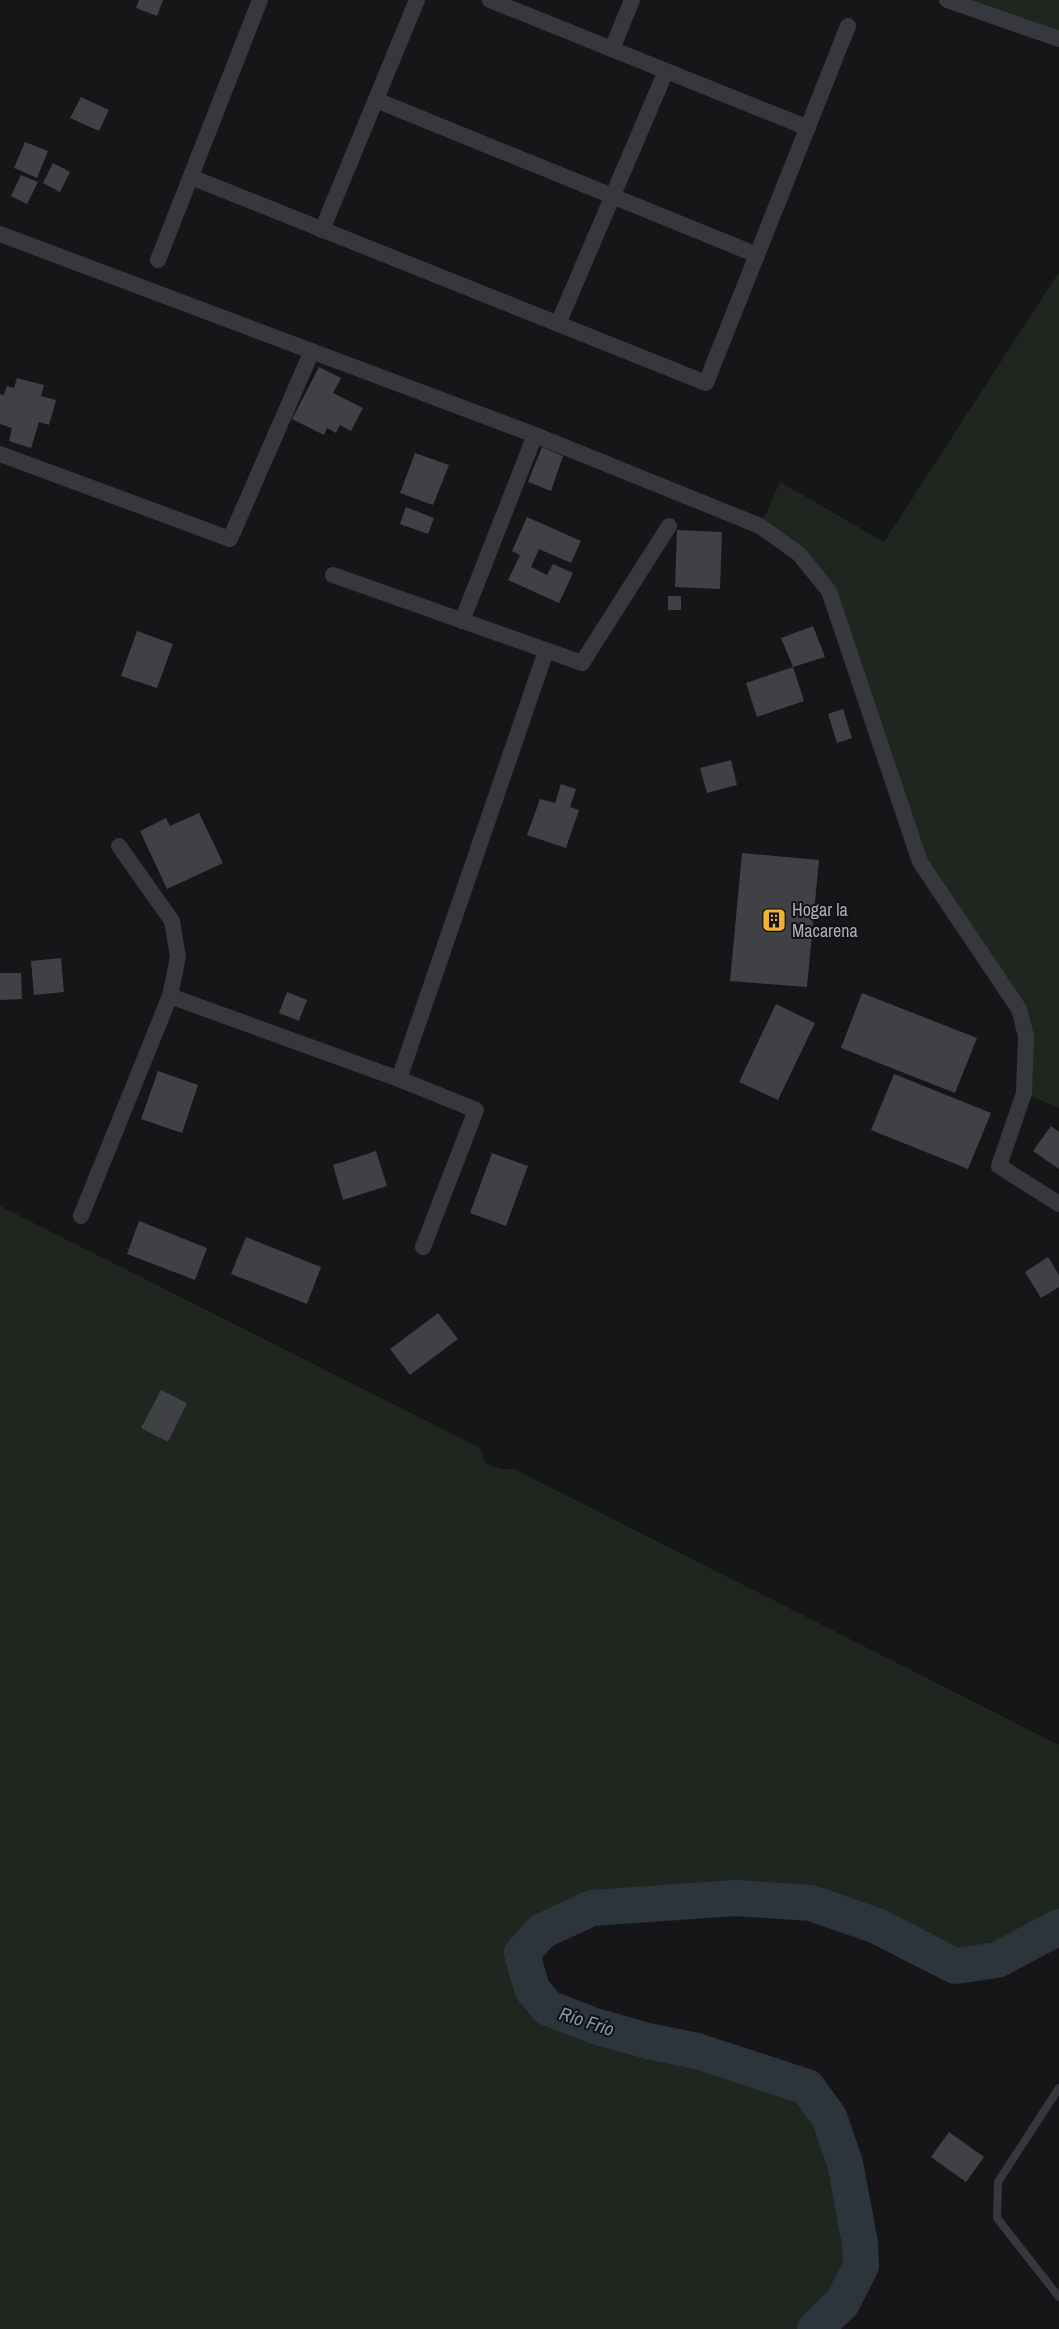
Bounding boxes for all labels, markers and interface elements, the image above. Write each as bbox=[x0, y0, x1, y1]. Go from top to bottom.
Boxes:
place label: Hogar la Macarena bbox=[792, 897, 858, 943]
building icon: Hogar la Macarena bbox=[761, 907, 787, 933]
water label: Río Frío bbox=[556, 2000, 618, 2042]

